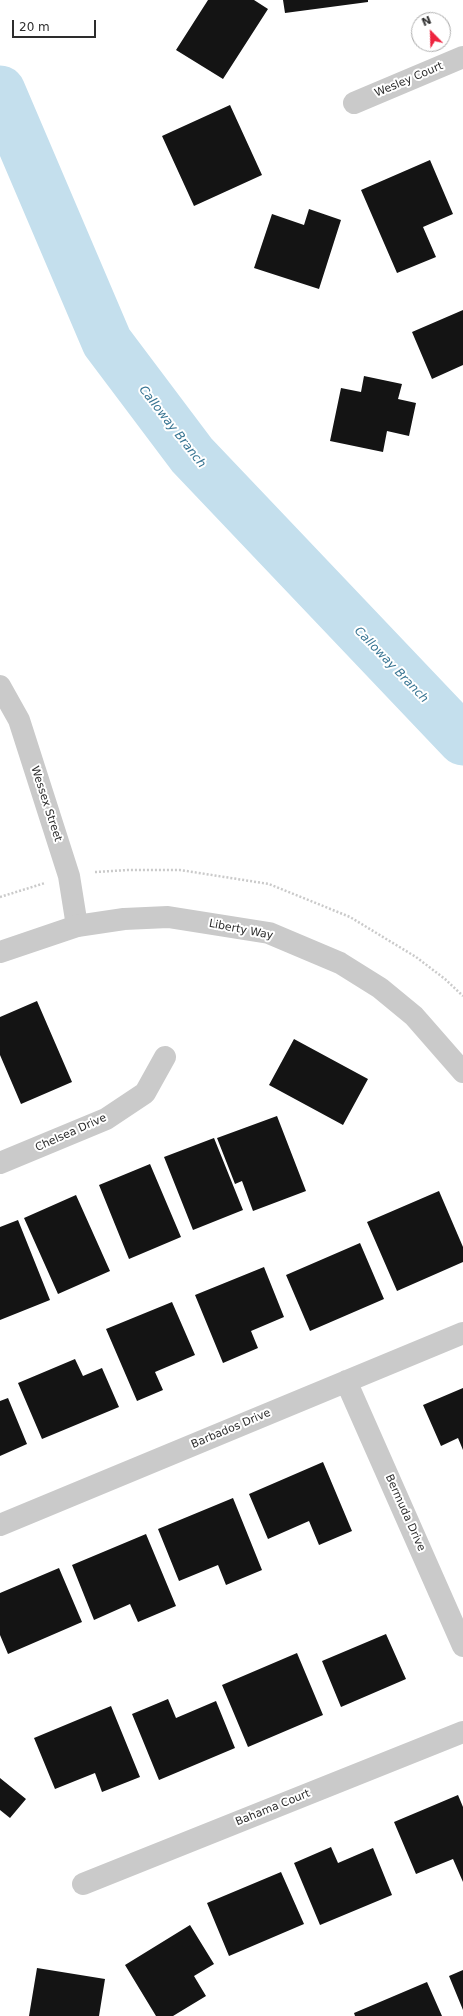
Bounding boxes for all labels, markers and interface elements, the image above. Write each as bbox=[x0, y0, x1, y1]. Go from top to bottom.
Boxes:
scale bar bbox=[14, 12, 98, 38]
north arrow bbox=[411, 12, 451, 52]
text: N bbox=[420, 14, 433, 29]
text: 20 m bbox=[19, 20, 50, 34]
street label: Wesley Court bbox=[373, 60, 445, 100]
water label: Calloway Branch bbox=[135, 383, 209, 471]
water label: Calloway Branch bbox=[351, 624, 431, 706]
street label: Wessex Street bbox=[28, 765, 64, 843]
street label: Liberty Way bbox=[208, 917, 274, 943]
street label: Chelsea Drive bbox=[33, 1111, 109, 1155]
street label: Barbados Drive bbox=[189, 1406, 273, 1452]
street label: Bermuda Drive bbox=[382, 1472, 428, 1554]
street label: Bahama Court bbox=[234, 1787, 312, 1829]

